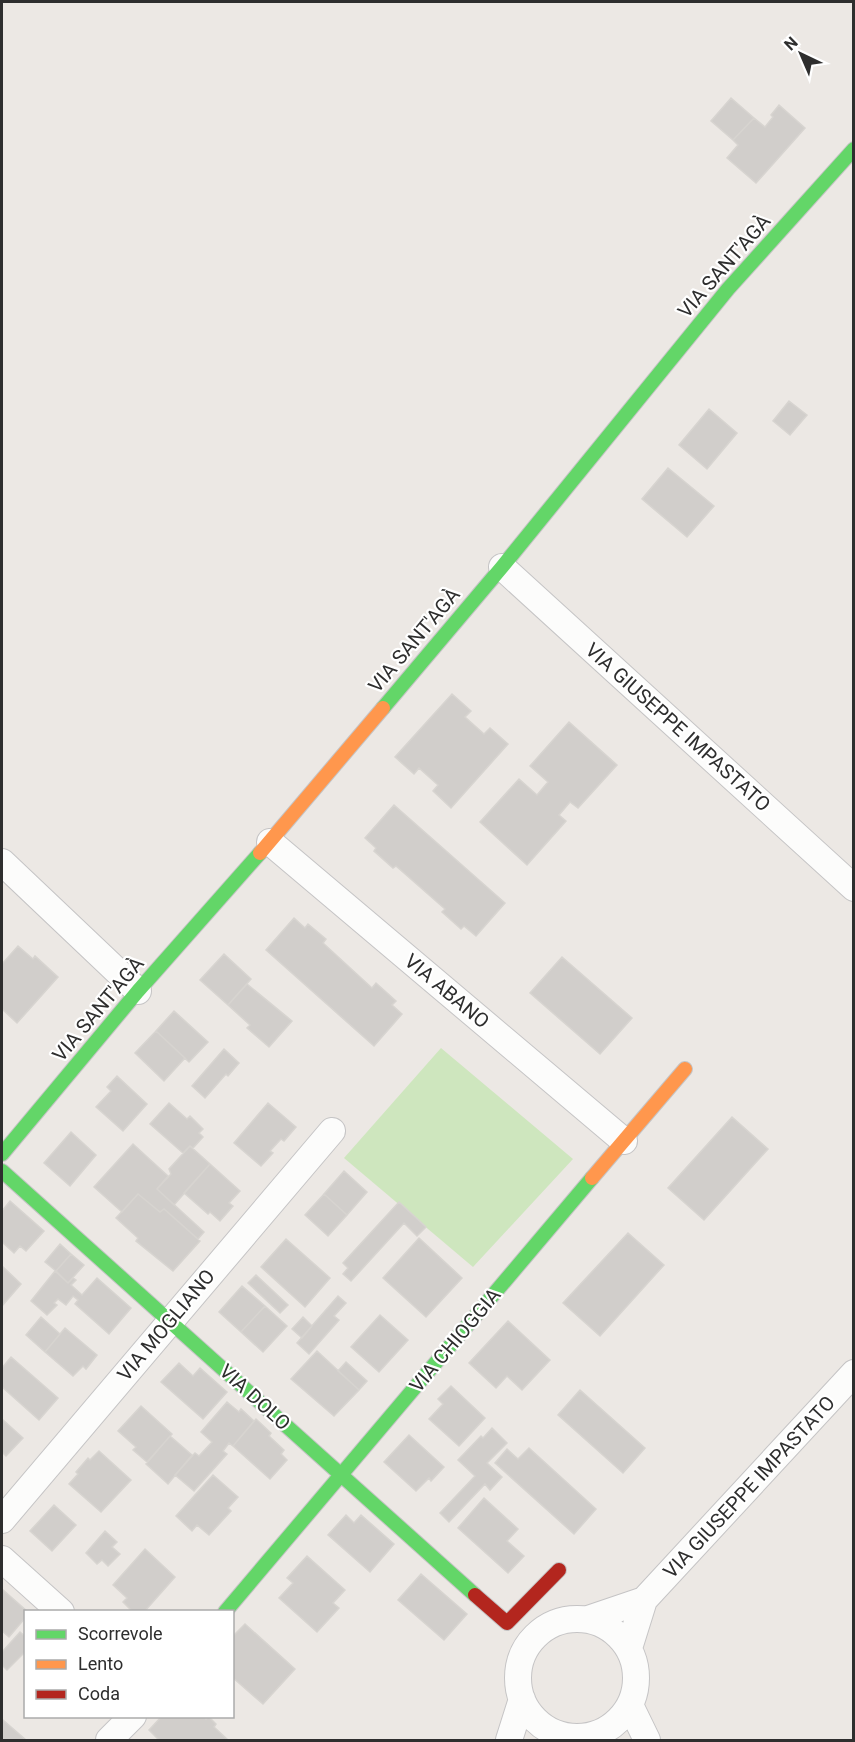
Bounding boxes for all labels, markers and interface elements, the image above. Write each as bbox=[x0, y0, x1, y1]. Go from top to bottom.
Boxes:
north arrow bbox=[771, 24, 831, 84]
text: N bbox=[780, 33, 802, 54]
street label: VIA SANT'AGÀ bbox=[673, 209, 775, 323]
street label: VIA SANT'AGÀ bbox=[363, 583, 465, 697]
street label: VIA GIUSEPPE IMPASTATO bbox=[581, 638, 775, 816]
street label: VIA ABANO bbox=[400, 949, 494, 1033]
street label: VIA SANT'AGÀ bbox=[47, 952, 149, 1066]
street label: VIA MOGLIANO bbox=[112, 1264, 220, 1386]
street label: VIA CHIOGGIA bbox=[404, 1283, 506, 1397]
street label: VIA DOLO bbox=[215, 1359, 295, 1435]
street label: VIA GIUSEPPE IMPASTATO bbox=[658, 1391, 840, 1583]
legend bbox=[24, 1610, 234, 1718]
text: Scorrevole bbox=[78, 1623, 163, 1644]
text: Lento bbox=[78, 1653, 123, 1674]
text: Coda bbox=[78, 1683, 120, 1704]

